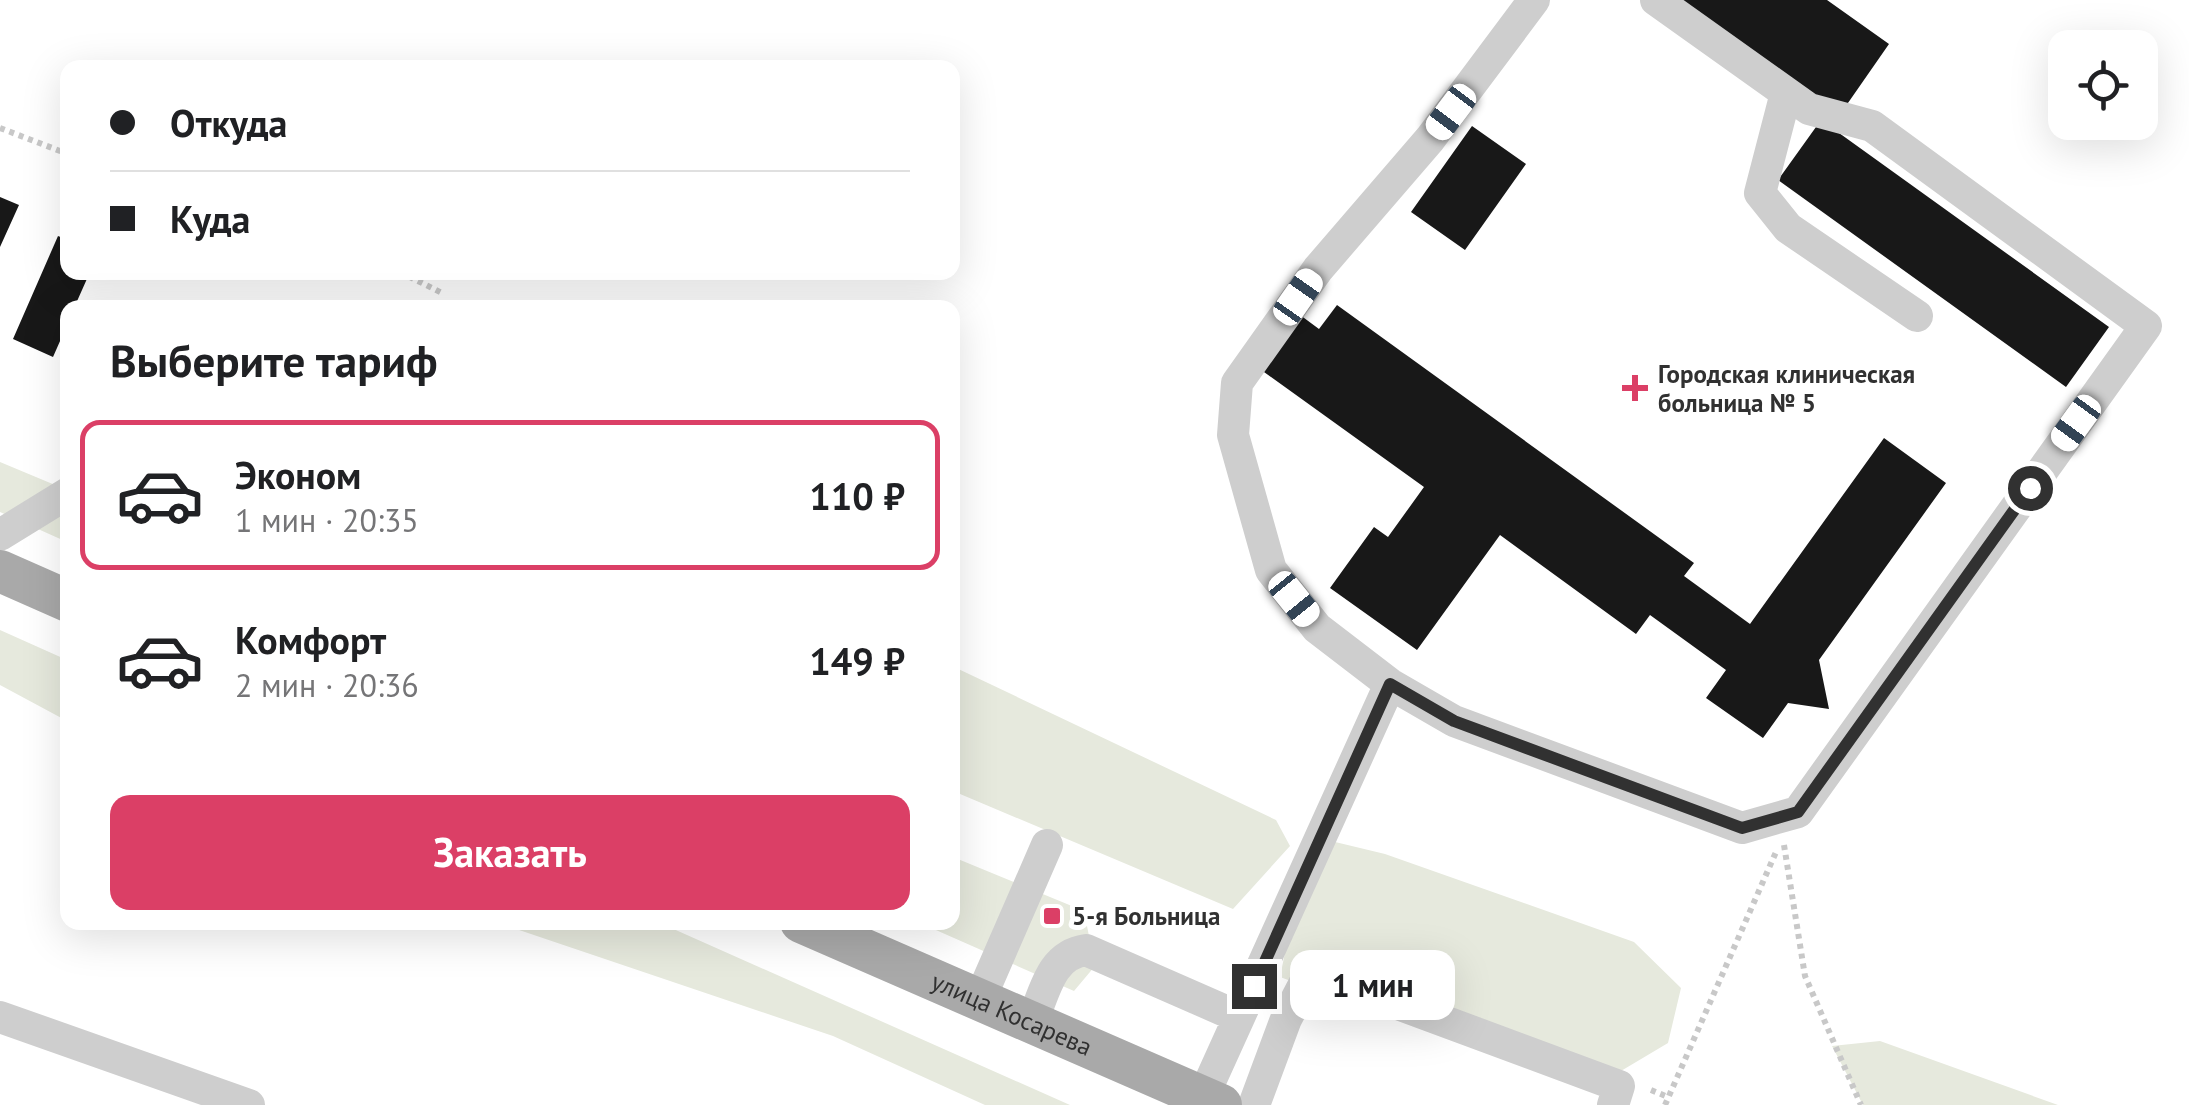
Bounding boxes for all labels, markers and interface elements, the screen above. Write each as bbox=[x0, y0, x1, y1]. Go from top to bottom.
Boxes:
map controls bbox=[2048, 30, 2158, 140]
button: locate bbox=[2048, 30, 2158, 140]
car bbox=[1421, 79, 1481, 145]
text: Откуда bbox=[170, 98, 287, 147]
text: Куда bbox=[170, 194, 250, 243]
car bbox=[1269, 264, 1327, 330]
text: Выберите тариф bbox=[110, 331, 437, 389]
place label: Городская клиническая больница № 5 bbox=[1658, 358, 1915, 419]
marker: Городская клиническая больница № 5 bbox=[1622, 375, 1648, 401]
car bbox=[2046, 390, 2106, 456]
icon: car bbox=[115, 450, 205, 540]
text: Эконом bbox=[235, 450, 361, 499]
route start bbox=[2008, 466, 2053, 511]
text: 110 ₽ bbox=[809, 471, 905, 520]
text: 1 мин · 20:35 bbox=[235, 499, 419, 541]
car bbox=[1263, 566, 1325, 632]
icon: car bbox=[115, 615, 205, 705]
text: Комфорт bbox=[235, 615, 386, 664]
text: 149 ₽ bbox=[809, 636, 905, 685]
text: 2 мин · 20:36 bbox=[235, 664, 419, 706]
button: Заказать bbox=[110, 795, 910, 910]
place label: 5-я Больница bbox=[1072, 900, 1220, 932]
marker: 5-я Больница bbox=[1041, 905, 1063, 927]
callout: 1 мин bbox=[1289, 951, 1454, 1021]
route end bbox=[1232, 964, 1277, 1009]
text: 1 мин bbox=[1331, 964, 1414, 1006]
street label: улица Косарева bbox=[927, 965, 1097, 1063]

